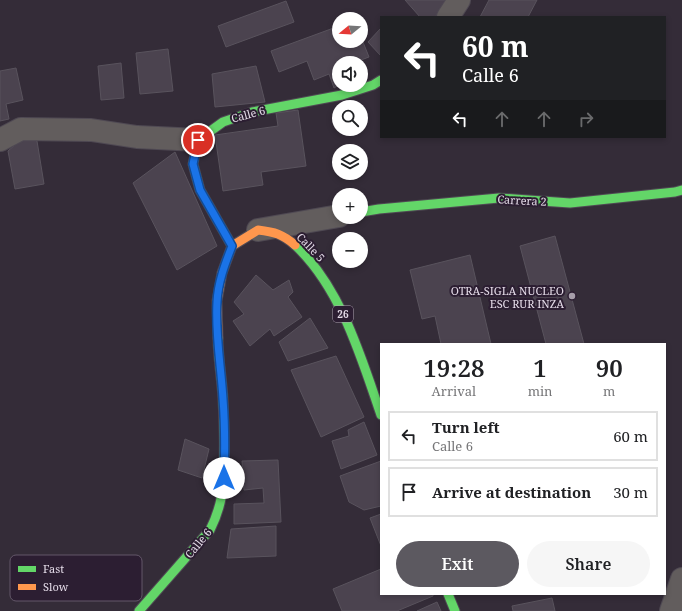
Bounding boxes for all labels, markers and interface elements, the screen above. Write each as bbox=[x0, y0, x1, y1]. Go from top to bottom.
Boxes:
north arrow bbox=[332, 12, 368, 48]
map controls bbox=[332, 12, 368, 268]
text: 60 m bbox=[462, 27, 529, 65]
icon: left bbox=[396, 32, 448, 84]
button: sound bbox=[332, 56, 368, 92]
text: Calle 6 bbox=[462, 63, 519, 87]
button: search bbox=[332, 100, 368, 136]
street label: Calle 6 bbox=[229, 102, 267, 126]
icon: left bbox=[449, 108, 471, 130]
icon: ahead bbox=[491, 108, 513, 130]
icon: ahead bbox=[533, 108, 555, 130]
icon: right bbox=[575, 108, 597, 130]
pin bbox=[181, 123, 215, 157]
icon: arrive bbox=[187, 129, 209, 151]
button: layers bbox=[332, 144, 368, 180]
button: + bbox=[332, 188, 368, 224]
street label: Carrera 2 bbox=[497, 191, 547, 209]
street label: Calle 5 bbox=[294, 229, 328, 265]
button: − bbox=[332, 232, 368, 268]
place label: OTRA-SIGLA NUCLEO ESC RUR INZA bbox=[451, 283, 564, 311]
marker: OTRA-SIGLA NUCLEO ESC RUR INZA bbox=[567, 291, 577, 301]
road number: 26 bbox=[333, 306, 353, 322]
text: 19:28 bbox=[423, 351, 484, 384]
text: 1 bbox=[533, 351, 547, 384]
text: 90 bbox=[596, 351, 623, 384]
text: Arrival bbox=[432, 382, 476, 400]
text: min bbox=[528, 382, 553, 400]
text: m bbox=[603, 382, 615, 400]
text: Turn left bbox=[432, 417, 500, 437]
icon: left bbox=[398, 425, 420, 447]
text: 60 m bbox=[613, 426, 648, 446]
text: Calle 6 bbox=[432, 437, 473, 455]
position arrow bbox=[203, 457, 245, 499]
icon: arrive bbox=[398, 481, 420, 503]
text: Arrive at destination bbox=[432, 482, 591, 502]
text: 30 m bbox=[613, 482, 648, 502]
street label: Calle 6 bbox=[181, 525, 215, 561]
button: Exit bbox=[396, 541, 519, 587]
button: Share bbox=[527, 541, 650, 587]
legend bbox=[10, 555, 142, 601]
text: Fast bbox=[43, 561, 64, 576]
text: Slow bbox=[43, 579, 69, 594]

